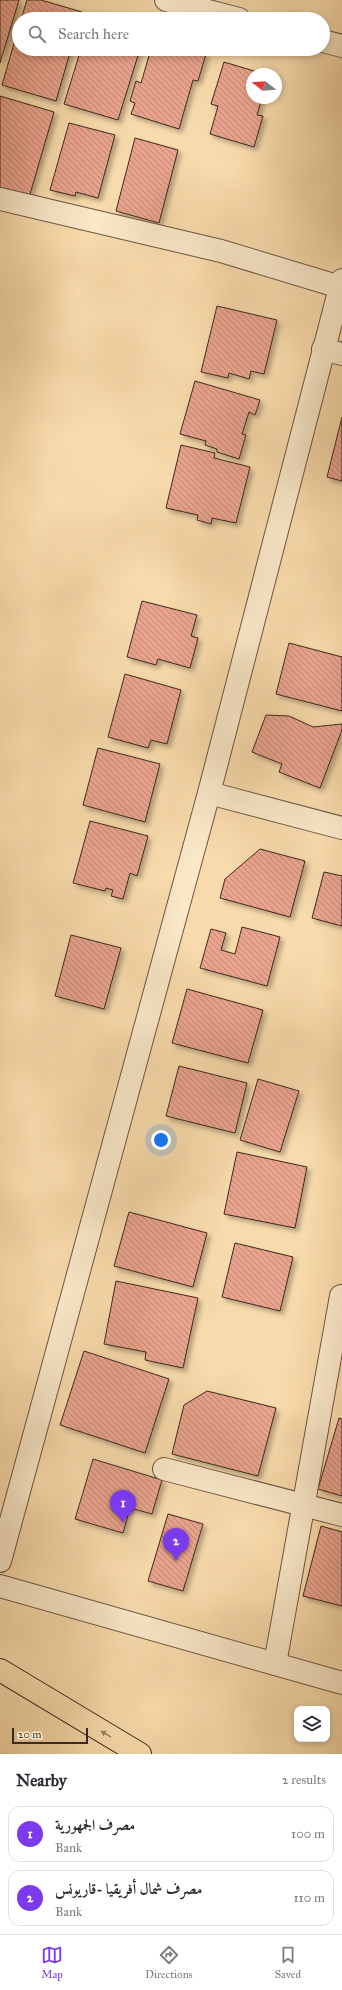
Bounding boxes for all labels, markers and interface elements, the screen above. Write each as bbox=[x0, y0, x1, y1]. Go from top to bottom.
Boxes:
search box bbox=[12, 12, 330, 56]
icon: search bbox=[26, 23, 48, 45]
text: Search here bbox=[58, 25, 129, 43]
north arrow bbox=[246, 68, 282, 104]
your location bbox=[151, 1130, 171, 1150]
pin: 1 bbox=[110, 1490, 136, 1523]
pin: 2 bbox=[163, 1528, 189, 1561]
map controls bbox=[294, 1706, 330, 1742]
button: layers bbox=[294, 1706, 330, 1742]
scale bar bbox=[12, 1726, 88, 1745]
text: 20 m bbox=[18, 1728, 41, 1741]
one-way arrow bbox=[101, 1730, 111, 1738]
text: Nearby bbox=[16, 1770, 67, 1791]
text: 2 results bbox=[282, 1772, 326, 1788]
text: مصرف الجمهورية bbox=[55, 1816, 135, 1834]
text: 1 bbox=[27, 1826, 33, 1842]
text: 100 m bbox=[291, 1826, 325, 1842]
text: Bank bbox=[55, 1840, 82, 1856]
text: مصرف شمال أفريقيا -قاريونس bbox=[55, 1880, 202, 1898]
text: 2 bbox=[27, 1890, 33, 1906]
text: 110 m bbox=[293, 1890, 325, 1906]
text: Bank bbox=[55, 1904, 82, 1920]
tab: Map bbox=[41, 1944, 63, 1981]
tab: Directions bbox=[145, 1944, 193, 1981]
tab: Saved bbox=[275, 1944, 301, 1981]

